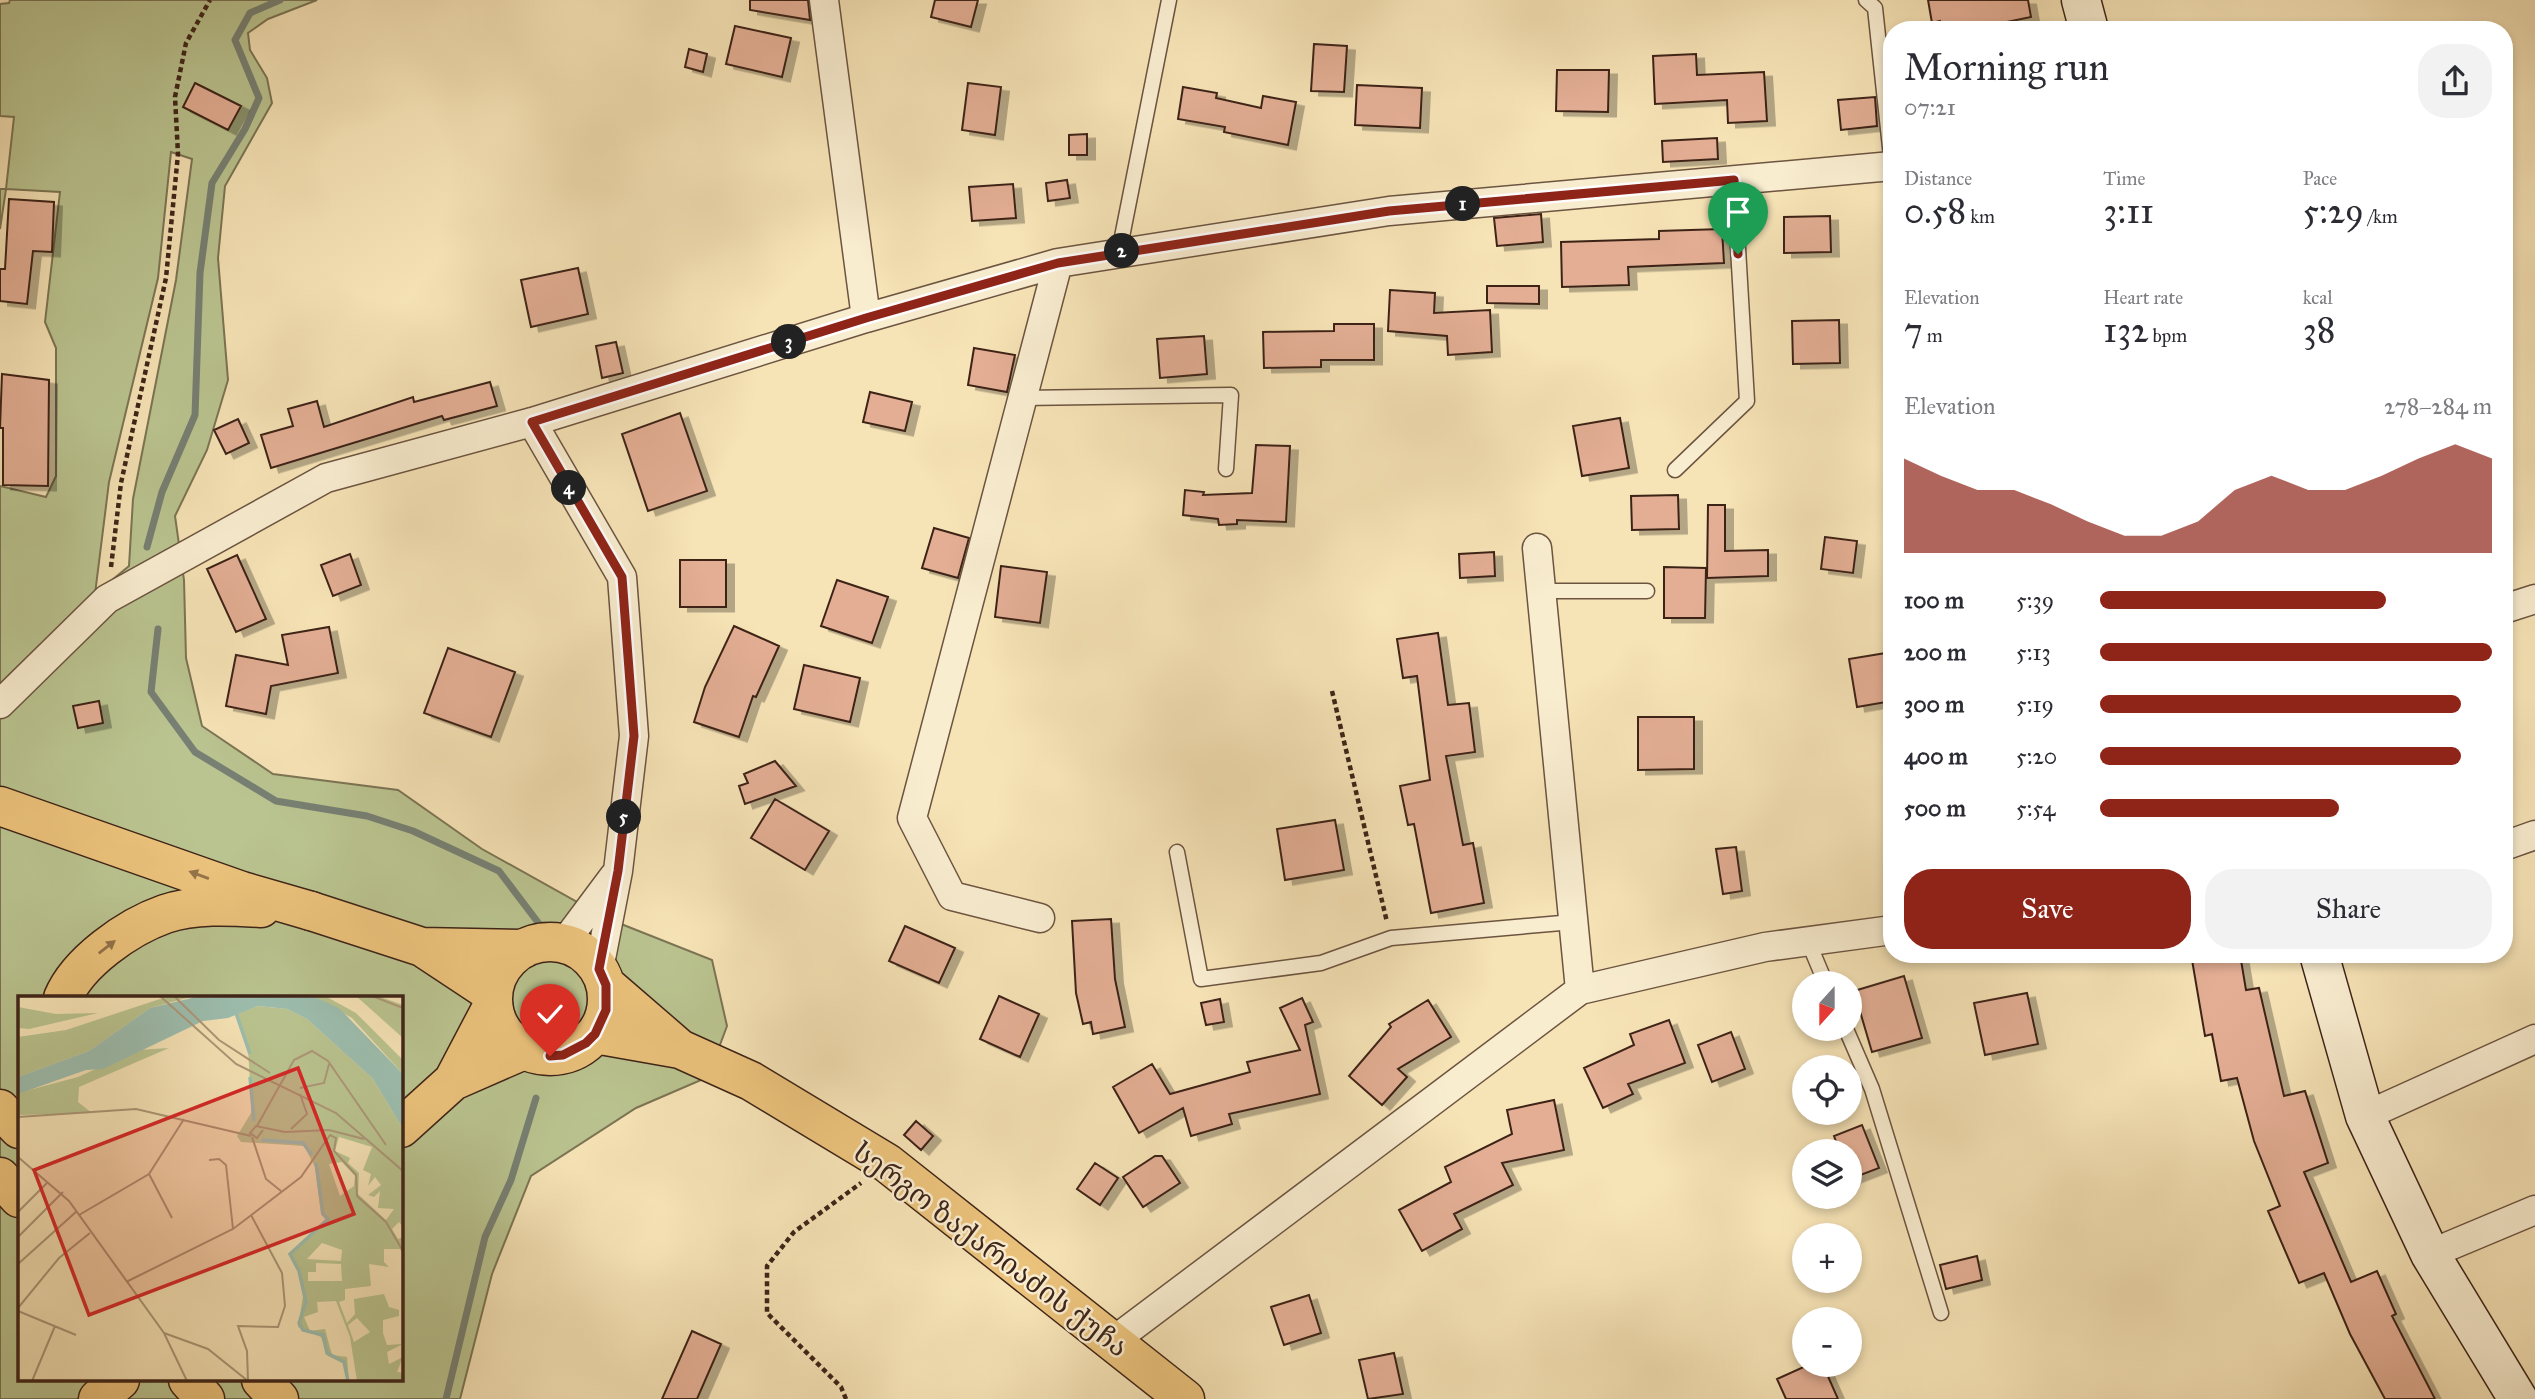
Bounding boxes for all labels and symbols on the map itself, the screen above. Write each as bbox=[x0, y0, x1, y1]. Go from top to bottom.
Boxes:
pin bbox=[1708, 182, 1768, 254]
pin: 1 bbox=[1446, 186, 1480, 222]
pin: 2 bbox=[1104, 233, 1140, 268]
pin: 3 bbox=[772, 324, 806, 360]
pin: 4 bbox=[552, 470, 586, 505]
pin: 5 bbox=[606, 800, 642, 834]
one-way arrow bbox=[189, 869, 210, 880]
one-way arrow bbox=[97, 940, 115, 955]
north arrow bbox=[1792, 971, 1862, 1041]
pin bbox=[520, 984, 580, 1056]
inset map bbox=[18, 996, 402, 1382]
street label: სერგო ზაქარიაძის ქუჩა bbox=[846, 1134, 1135, 1364]

